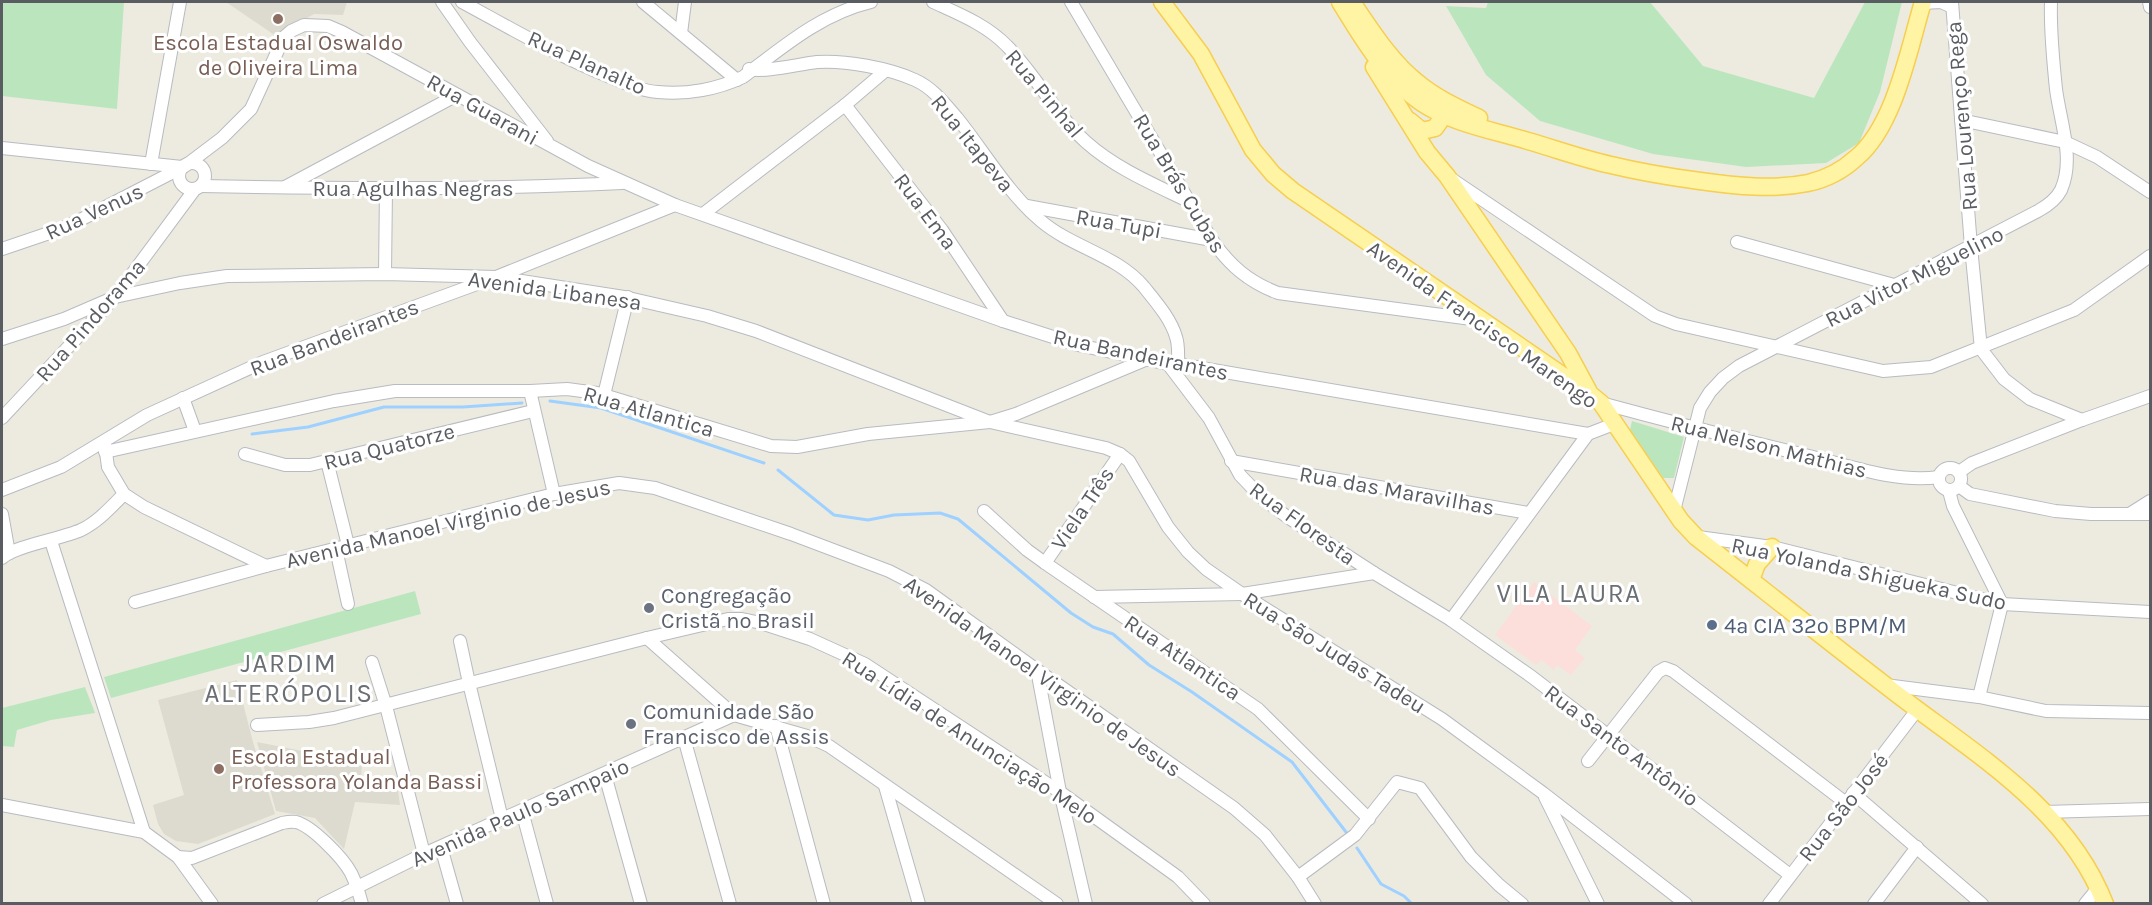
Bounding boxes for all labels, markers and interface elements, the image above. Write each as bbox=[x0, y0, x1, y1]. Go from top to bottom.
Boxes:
marker: Escola Estadual Oswaldo de Oliveira Lima bbox=[271, 12, 285, 26]
street label: Rua Lourenço Rega bbox=[1941, 20, 1983, 212]
street label: Rua Planalto bbox=[524, 25, 650, 101]
place label: Escola Estadual Oswaldo de Oliveira Lima bbox=[153, 30, 403, 81]
street label: Rua Pinhal bbox=[1000, 44, 1089, 143]
street label: Rua Guarani bbox=[422, 69, 543, 151]
street label: Rua Itapeva bbox=[925, 90, 1019, 198]
street label: Rua Brás Cubas bbox=[1127, 109, 1231, 258]
street label: Rua Ema bbox=[888, 168, 962, 255]
street label: Rua Agulhas Negras bbox=[312, 176, 514, 202]
street label: Rua Venus bbox=[41, 178, 148, 246]
street label: Rua Tupi bbox=[1074, 204, 1164, 244]
street label: Rua Vitor Miguelino bbox=[1821, 221, 2008, 333]
street label: Avenida Francisco Marengo bbox=[1362, 235, 1603, 414]
street label: Rua Pindorama bbox=[30, 254, 151, 387]
street label: Avenida Libanesa bbox=[466, 266, 643, 316]
street label: Rua Bandeirantes bbox=[246, 294, 422, 382]
street label: Rua Bandeirantes bbox=[1051, 324, 1231, 386]
street label: Rua Atlantica bbox=[580, 381, 717, 443]
street label: Rua Nelson Mathias bbox=[1668, 410, 1870, 484]
street label: Rua Quatorze bbox=[321, 418, 457, 476]
street label: Rua das Maravilhas bbox=[1297, 461, 1496, 521]
street label: Viela Três bbox=[1046, 462, 1120, 555]
street label: Avenida Manoel Virginio de Jesus bbox=[283, 474, 613, 574]
street label: Rua Floresta bbox=[1244, 477, 1361, 571]
street label: Rua Yolanda Shigueka Sudo bbox=[1729, 532, 2009, 616]
street label: Avenida Manoel Virginio de Jesus bbox=[899, 571, 1186, 783]
district label: VILA LAURA bbox=[1496, 578, 1642, 609]
place label: Congregação Cristã no Brasil bbox=[661, 583, 815, 634]
street label: Rua São Judas Tadeu bbox=[1239, 586, 1430, 719]
marker: Congregação Cristã no Brasil bbox=[642, 601, 656, 615]
street label: Rua Atlantica bbox=[1119, 609, 1246, 706]
place label: 4ª CIA 32º BPM/M bbox=[1724, 613, 1907, 639]
marker: 4ª CIA 32º BPM/M bbox=[1705, 618, 1719, 632]
street label: Rua Lídia de Anunciação Melo bbox=[837, 646, 1102, 830]
district label: JARDIM ALTERÓPOLIS bbox=[204, 648, 374, 709]
street label: Rua Santo Antônio bbox=[1539, 679, 1704, 812]
place label: Comunidade São Francisco de Assis bbox=[643, 699, 829, 750]
marker: Comunidade São Francisco de Assis bbox=[624, 717, 638, 731]
place label: Escola Estadual Professora Yolanda Bassi bbox=[231, 744, 482, 795]
street label: Rua São José bbox=[1793, 748, 1894, 867]
street label: Avenida Paulo Sampaio bbox=[408, 753, 633, 873]
marker: Escola Estadual Professora Yolanda Bassi bbox=[212, 762, 226, 776]

